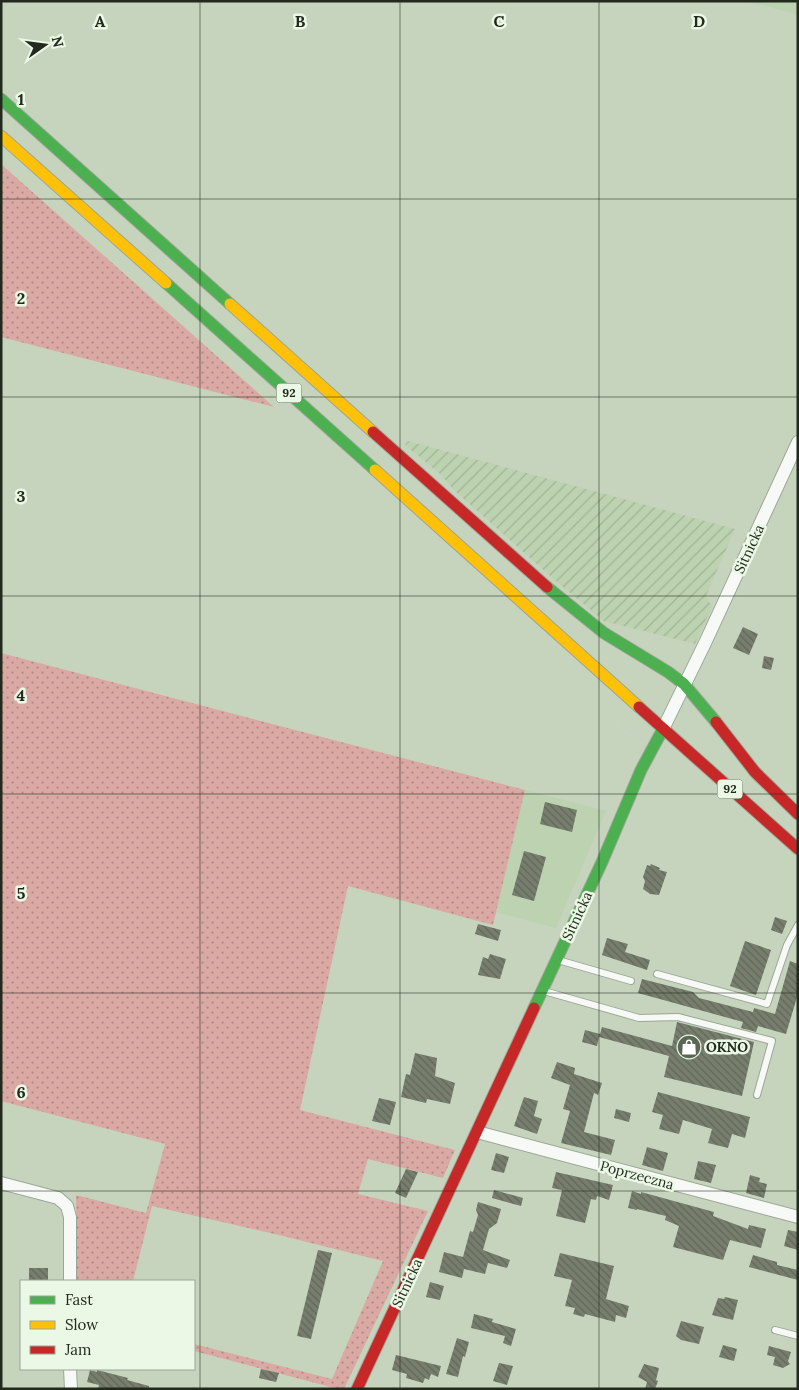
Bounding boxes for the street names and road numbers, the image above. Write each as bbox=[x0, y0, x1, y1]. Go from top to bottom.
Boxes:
road number: 92 bbox=[276, 383, 302, 402]
street label: Sitnicka bbox=[730, 522, 768, 576]
road number: 92 bbox=[718, 780, 742, 799]
street label: Sitnicka bbox=[558, 889, 596, 943]
street label: Poprzeczna bbox=[598, 1157, 676, 1193]
street label: Sitnicka bbox=[388, 1256, 426, 1310]

